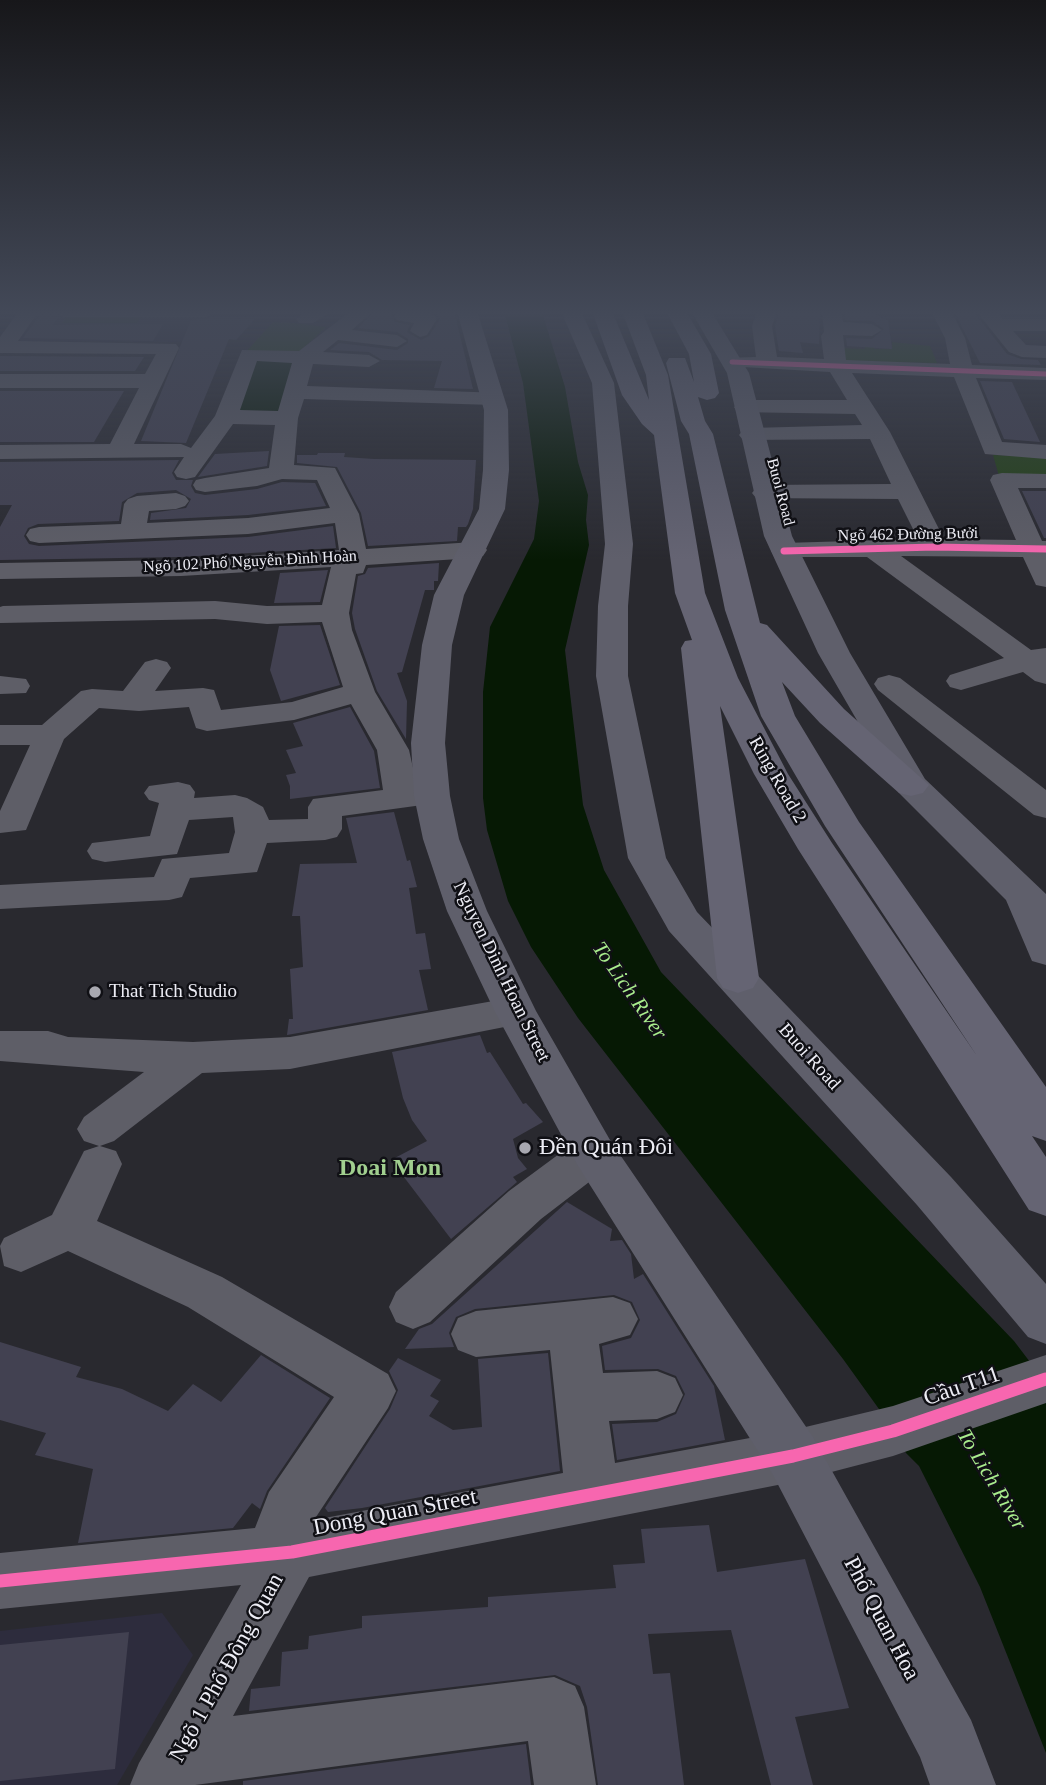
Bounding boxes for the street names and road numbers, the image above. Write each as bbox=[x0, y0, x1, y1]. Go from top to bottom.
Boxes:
street label: Buoi Road bbox=[762, 456, 798, 528]
street label: Ngõ 462 Đường Bưởi bbox=[838, 524, 978, 546]
street label: Ngõ 102 Phố Nguyễn Đình Hoàn bbox=[143, 547, 357, 577]
street label: Ring Road 2 bbox=[743, 733, 811, 827]
street label: Nguyen Dinh Hoan Street bbox=[447, 878, 555, 1066]
street label: Buoi Road bbox=[773, 1019, 845, 1095]
street label: Cầu T11 bbox=[920, 1361, 1004, 1413]
street label: Dong Quan Street bbox=[311, 1484, 479, 1542]
street label: Phố Quan Hoa bbox=[837, 1553, 925, 1685]
street label: Ngõ 1 Phố Đông Quan bbox=[164, 1569, 290, 1767]

